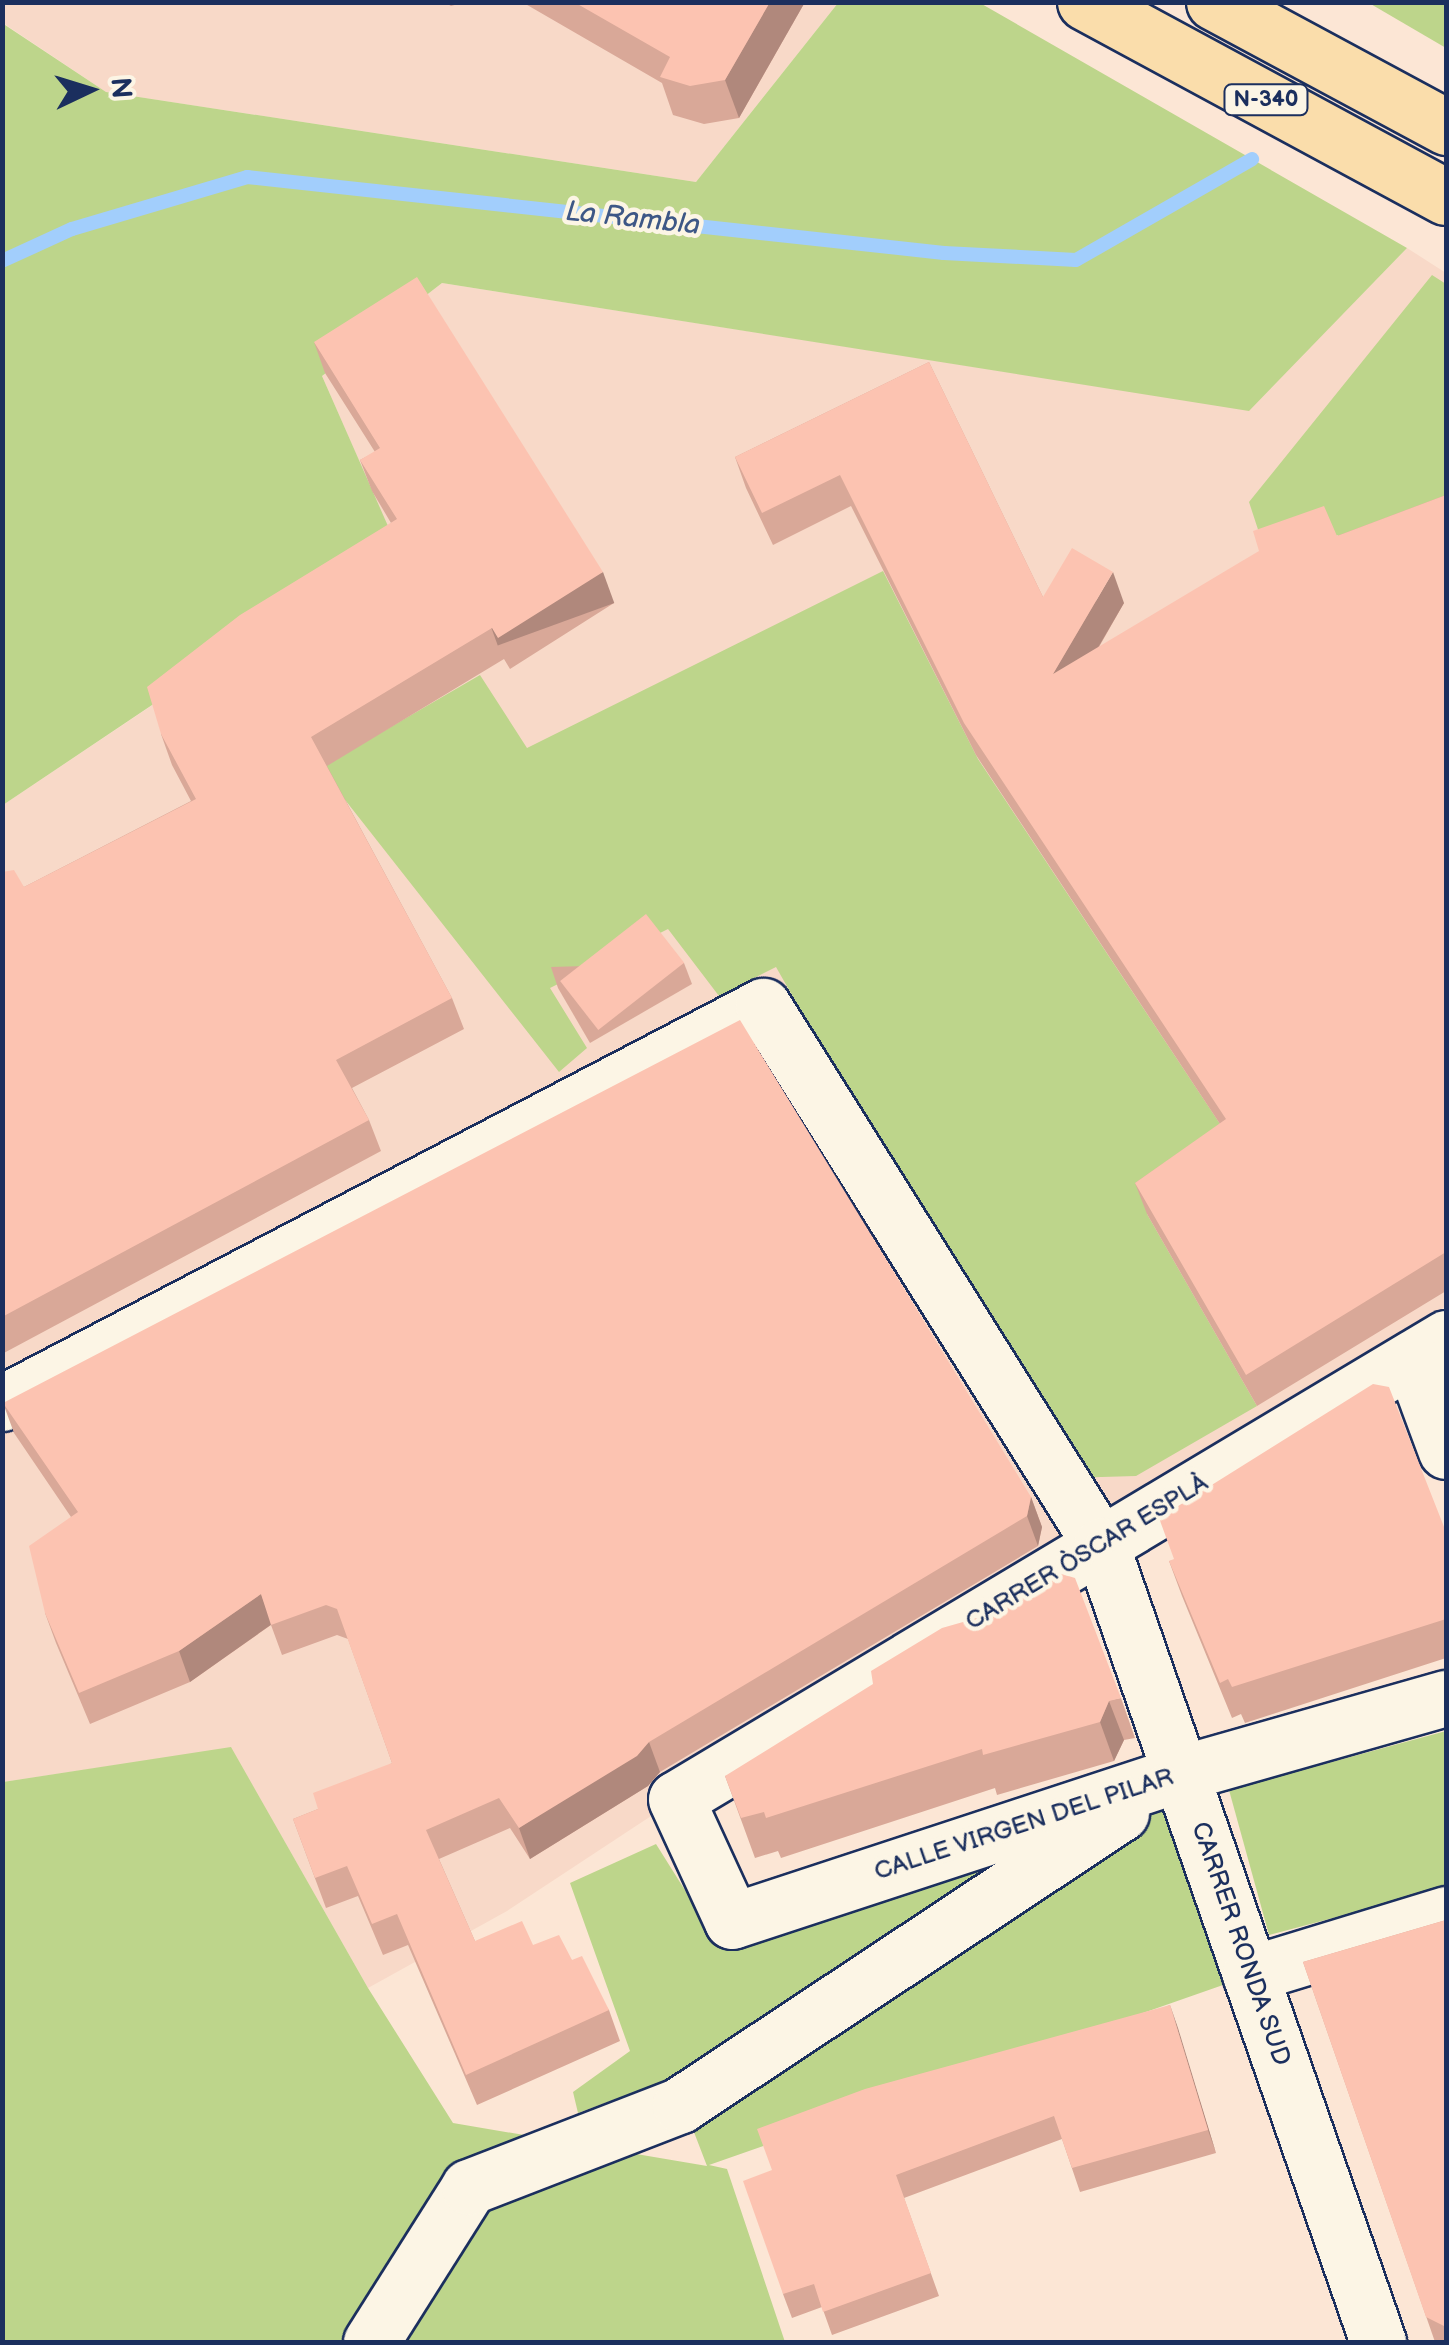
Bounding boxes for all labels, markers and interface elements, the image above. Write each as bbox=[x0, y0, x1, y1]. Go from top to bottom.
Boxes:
north arrow bbox=[40, 40, 140, 140]
text: N bbox=[103, 76, 138, 100]
road number: N-340 bbox=[1221, 83, 1311, 117]
water label: La Rambla bbox=[564, 195, 702, 243]
street label: CARRER ÒSCAR ESPLÀ bbox=[960, 1469, 1214, 1637]
street label: CALLE VIRGEN DEL PILAR bbox=[870, 1762, 1178, 1888]
street label: CARRER RONDA SUD bbox=[1184, 1818, 1296, 2070]

